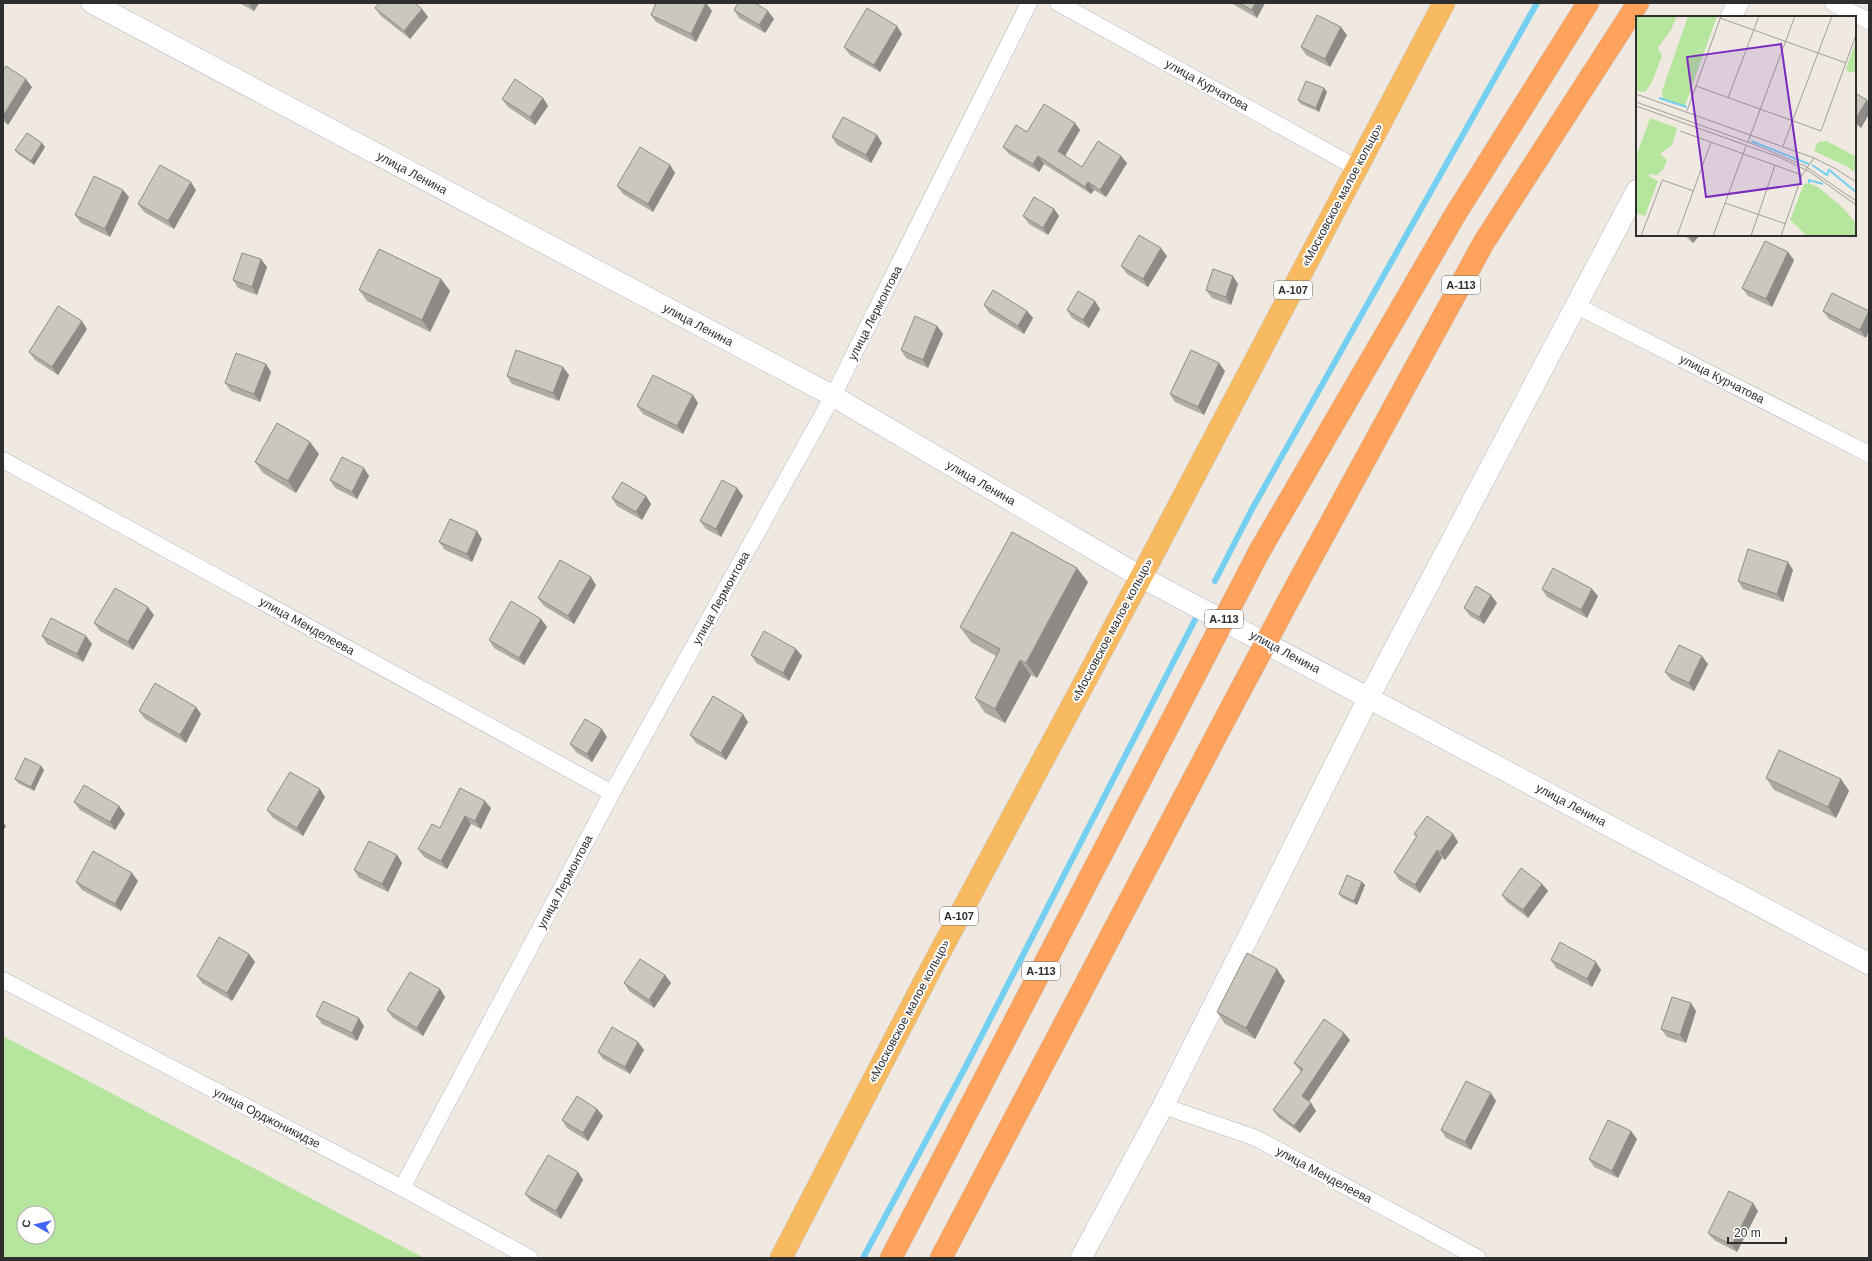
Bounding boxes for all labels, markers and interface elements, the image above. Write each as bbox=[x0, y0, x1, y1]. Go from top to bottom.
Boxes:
inset map bbox=[1636, 16, 1856, 236]
street label: улица Курчатова bbox=[1163, 56, 1251, 114]
street label: «Московское малое кольцо» bbox=[1298, 121, 1386, 269]
street label: улица Ленина bbox=[374, 149, 450, 198]
street label: улица Лермонтова bbox=[845, 263, 905, 363]
road number: А-113 bbox=[1442, 276, 1480, 294]
road number: А-107 bbox=[1274, 281, 1312, 299]
street label: улица Ленина bbox=[660, 301, 736, 350]
street label: улица Курчатова bbox=[1677, 352, 1767, 407]
street label: улица Ленина bbox=[944, 458, 1018, 509]
street label: улица Лермонтова bbox=[690, 549, 753, 647]
street label: «Московское малое кольцо» bbox=[1068, 556, 1156, 704]
street label: улица Менделеева bbox=[257, 594, 357, 658]
road number: А-113 bbox=[1205, 610, 1243, 628]
street label: улица Ленина bbox=[1247, 628, 1323, 677]
street label: улица Ленина bbox=[1533, 781, 1609, 830]
street label: улица Лермонтова bbox=[534, 832, 596, 931]
road number: А-107 bbox=[940, 907, 978, 925]
street label: «Московское малое кольцо» bbox=[865, 937, 953, 1085]
road number: А-113 bbox=[1022, 962, 1060, 980]
street label: улица Орджоникидзе bbox=[211, 1085, 323, 1151]
street label: улица Менделеева bbox=[1274, 1144, 1374, 1206]
north arrow bbox=[16, 1205, 56, 1245]
text: С bbox=[20, 1219, 33, 1228]
scale bar bbox=[1728, 1219, 1786, 1245]
text: 20 m bbox=[1734, 1226, 1761, 1240]

